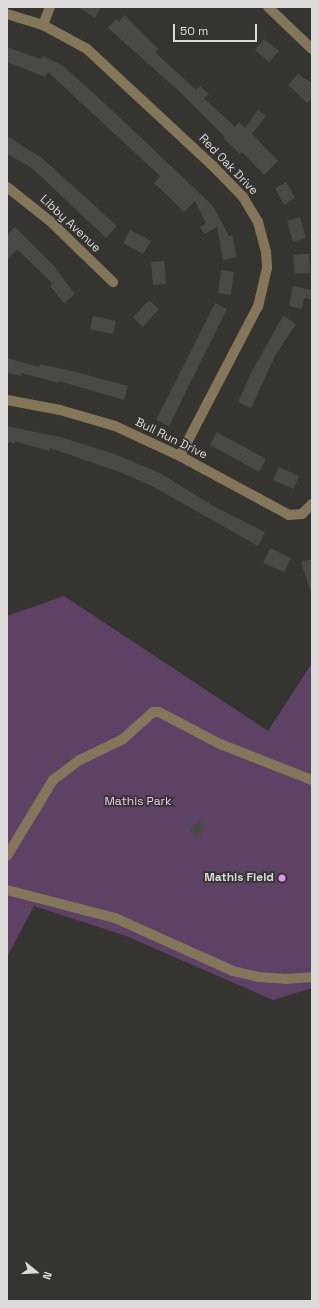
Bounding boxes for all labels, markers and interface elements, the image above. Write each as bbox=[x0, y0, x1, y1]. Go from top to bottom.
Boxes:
scale bar bbox=[175, 16, 259, 42]
text: 50 m bbox=[180, 23, 208, 39]
street label: Red Oak Drive bbox=[195, 132, 261, 198]
street label: Libby Avenue bbox=[37, 192, 103, 256]
street label: Bull Run Drive bbox=[133, 415, 209, 463]
park label: Mathis Park bbox=[104, 795, 172, 809]
place label: Mathis Field bbox=[204, 871, 274, 885]
marker: Mathis Field bbox=[277, 873, 287, 883]
north arrow bbox=[16, 1252, 56, 1292]
text: N bbox=[40, 1270, 55, 1281]

